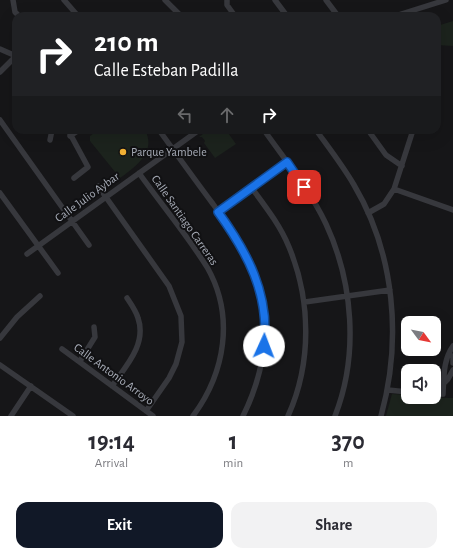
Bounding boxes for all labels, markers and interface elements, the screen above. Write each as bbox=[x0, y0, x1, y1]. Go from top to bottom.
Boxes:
icon: right bbox=[28, 28, 80, 80]
text: 210 m bbox=[94, 29, 159, 57]
text: Calle Esteban Padilla bbox=[94, 62, 239, 80]
icon: left bbox=[174, 104, 196, 126]
icon: ahead bbox=[216, 104, 238, 126]
icon: right bbox=[258, 104, 280, 126]
place label: Parque Yambele bbox=[131, 146, 207, 158]
marker: Parque Yambele bbox=[118, 147, 128, 157]
street label: Calle Julio Aybar bbox=[53, 170, 122, 225]
pin bbox=[287, 170, 321, 204]
street label: Calle Santiago Carreras bbox=[149, 173, 221, 267]
icon: arrive bbox=[293, 176, 315, 198]
north arrow bbox=[401, 316, 441, 356]
map controls bbox=[401, 316, 441, 404]
position arrow bbox=[243, 325, 285, 367]
street label: Calle Antonio Arroyo bbox=[71, 341, 156, 408]
button: sound bbox=[401, 364, 441, 404]
text: 19:14 bbox=[88, 430, 135, 454]
text: 1 bbox=[229, 430, 237, 454]
text: 370 bbox=[332, 430, 365, 454]
text: Arrival bbox=[95, 457, 128, 470]
text: min bbox=[223, 457, 243, 470]
text: m bbox=[343, 457, 353, 470]
button: Exit bbox=[16, 502, 223, 548]
button: Share bbox=[231, 502, 437, 548]

